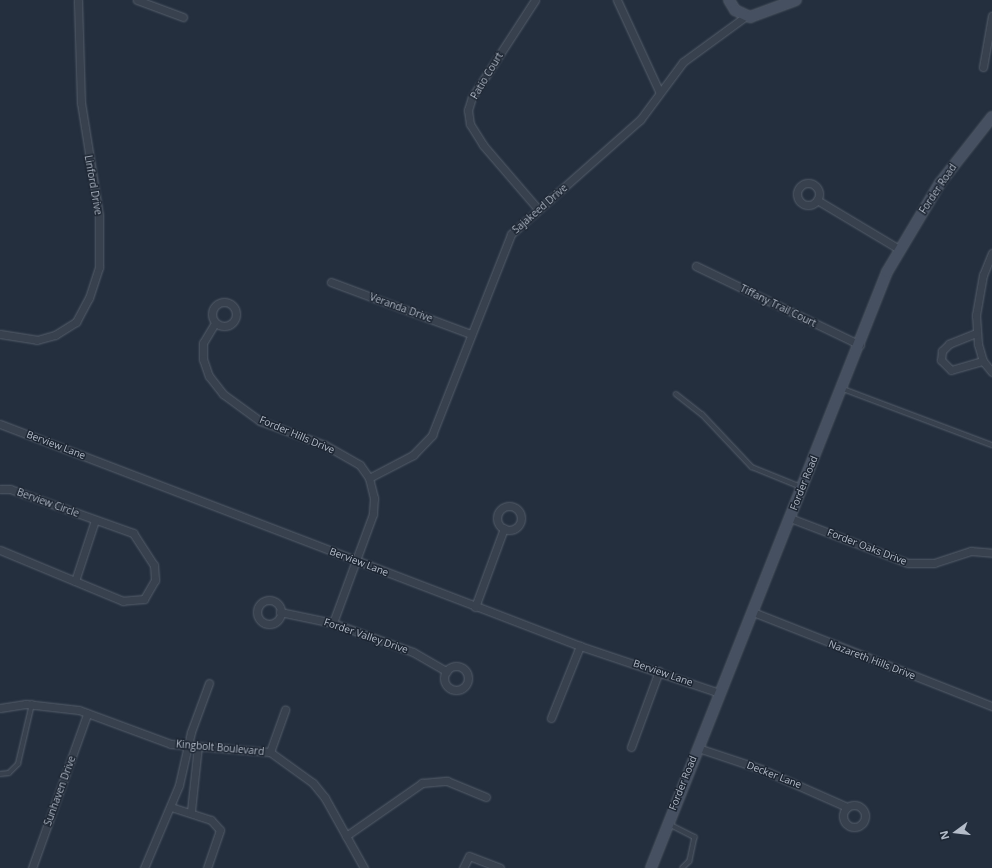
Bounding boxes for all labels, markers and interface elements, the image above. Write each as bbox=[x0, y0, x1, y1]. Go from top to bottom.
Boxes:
street label: Patio Court bbox=[468, 50, 506, 102]
street label: Linford Drive bbox=[82, 154, 104, 216]
street label: Forder Road bbox=[917, 162, 959, 216]
street label: Sajakeed Drive bbox=[510, 182, 570, 236]
street label: Tiffany Trail Court bbox=[738, 282, 818, 330]
street label: Veranda Drive bbox=[368, 291, 434, 325]
street label: Forder Hills Drive bbox=[258, 414, 336, 456]
street label: Berview Lane bbox=[25, 428, 87, 462]
street label: Forder Road bbox=[788, 454, 820, 512]
street label: Berview Circle bbox=[15, 486, 81, 520]
street label: Forder Oaks Drive bbox=[826, 526, 908, 568]
street label: Berview Lane bbox=[328, 545, 390, 579]
street label: Forder Valley Drive bbox=[322, 616, 410, 656]
street label: Nazareth Hills Drive bbox=[827, 638, 917, 682]
street label: Berview Lane bbox=[632, 657, 694, 689]
street label: Kingbolt Boulevard bbox=[175, 738, 265, 758]
street label: Forder Road bbox=[667, 754, 699, 812]
street label: Sunhaven Drive bbox=[42, 755, 78, 827]
street label: Decker Lane bbox=[745, 759, 803, 791]
north arrow bbox=[936, 812, 976, 852]
text: N bbox=[936, 829, 952, 842]

